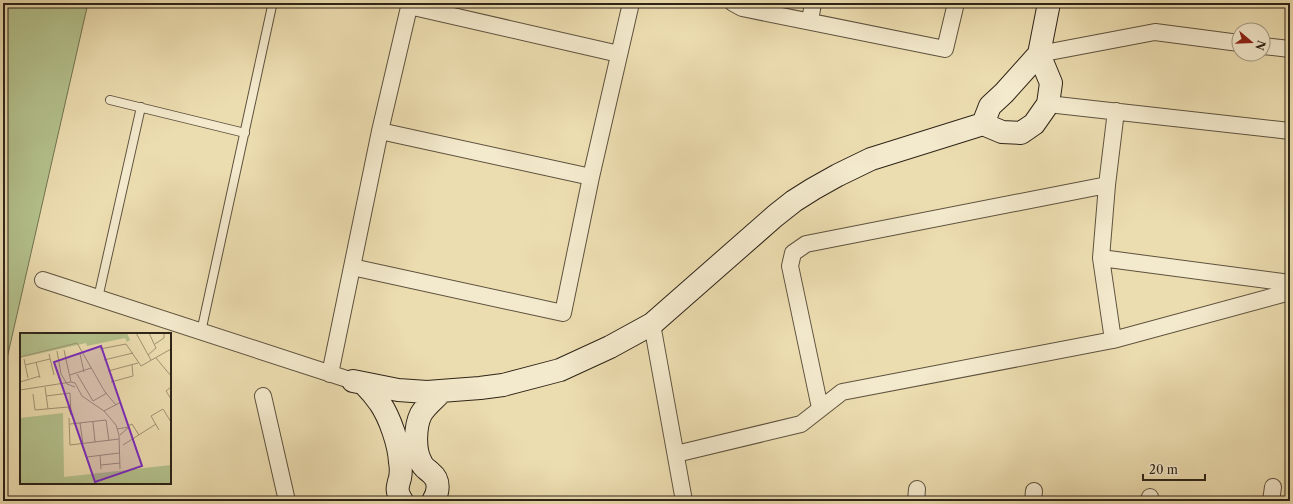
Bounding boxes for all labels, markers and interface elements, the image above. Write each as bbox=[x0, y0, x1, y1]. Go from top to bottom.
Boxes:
north arrow bbox=[1231, 22, 1271, 62]
text: N bbox=[1252, 38, 1269, 52]
inset map bbox=[20, 333, 171, 484]
scale bar bbox=[1143, 456, 1205, 482]
text: 20 m bbox=[1149, 462, 1178, 477]

